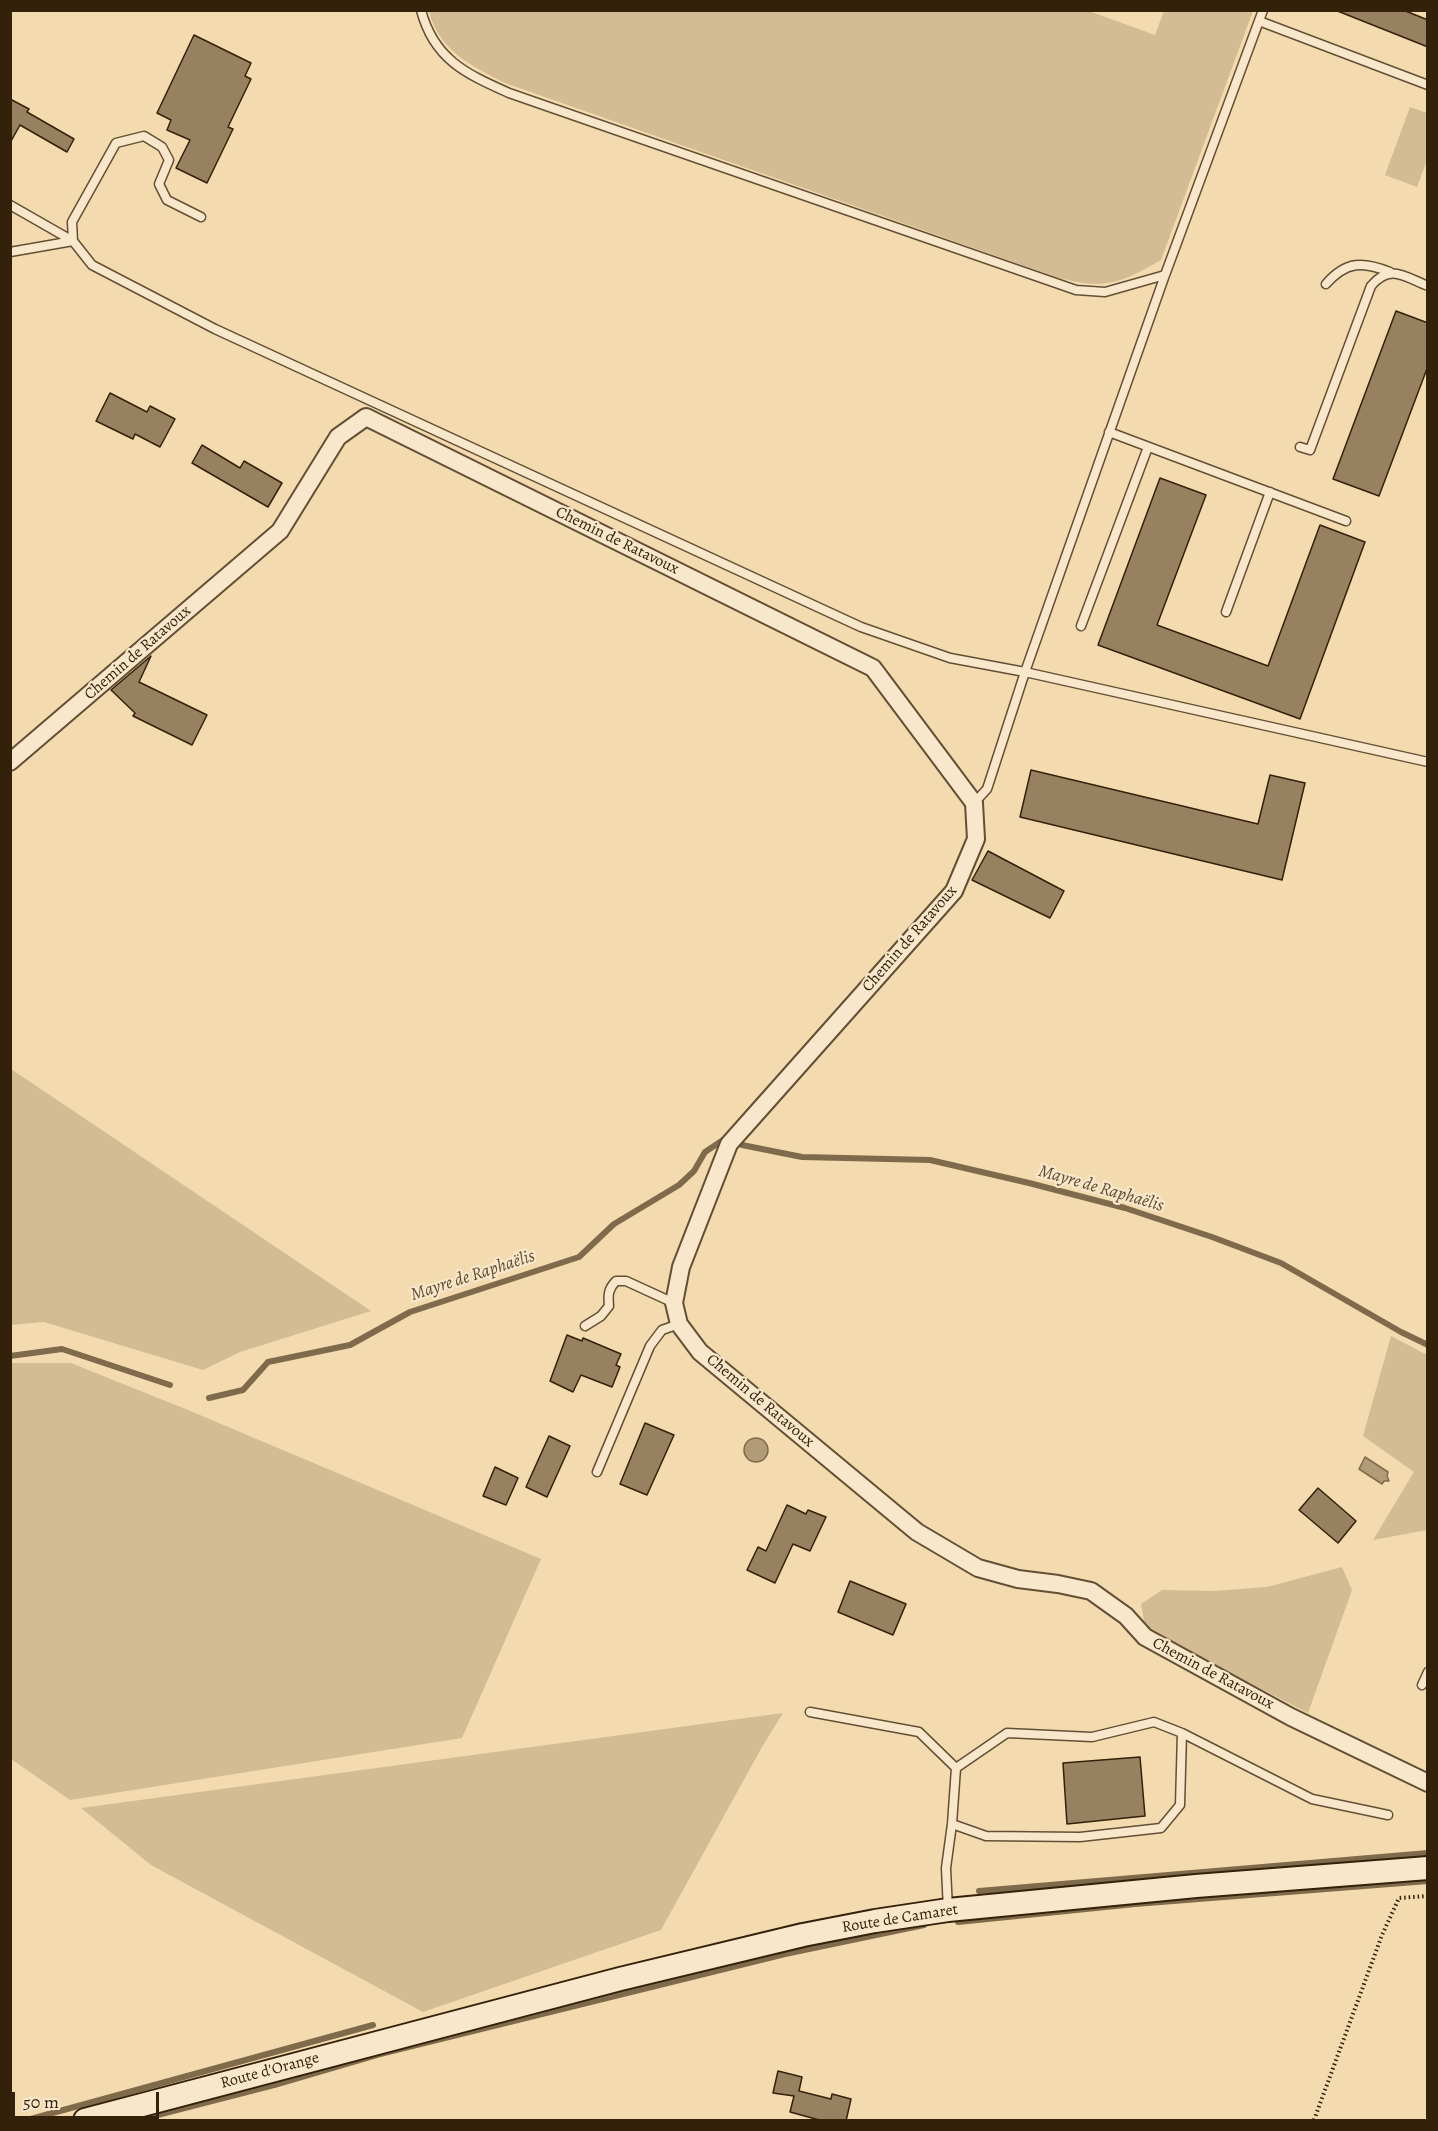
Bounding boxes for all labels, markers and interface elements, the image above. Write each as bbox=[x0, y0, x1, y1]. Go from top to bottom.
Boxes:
street label: Chemin de Ratavoux bbox=[552, 503, 682, 579]
street label: Chemin de Ratavoux bbox=[81, 602, 195, 704]
street label: Chemin de Ratavoux bbox=[859, 882, 961, 996]
water label: Mayre de Raphaëlis bbox=[1036, 1161, 1166, 1217]
water label: Mayre de Raphaëlis bbox=[408, 1246, 538, 1306]
street label: Chemin de Ratavoux bbox=[702, 1350, 818, 1452]
street label: Chemin de Ratavoux bbox=[1149, 1634, 1277, 1714]
street label: Route de Camaret bbox=[841, 1900, 959, 1938]
street label: Route d'Orange bbox=[219, 2049, 321, 2093]
scale bar bbox=[15, 2080, 162, 2118]
text: 50 m bbox=[23, 2090, 59, 2114]

